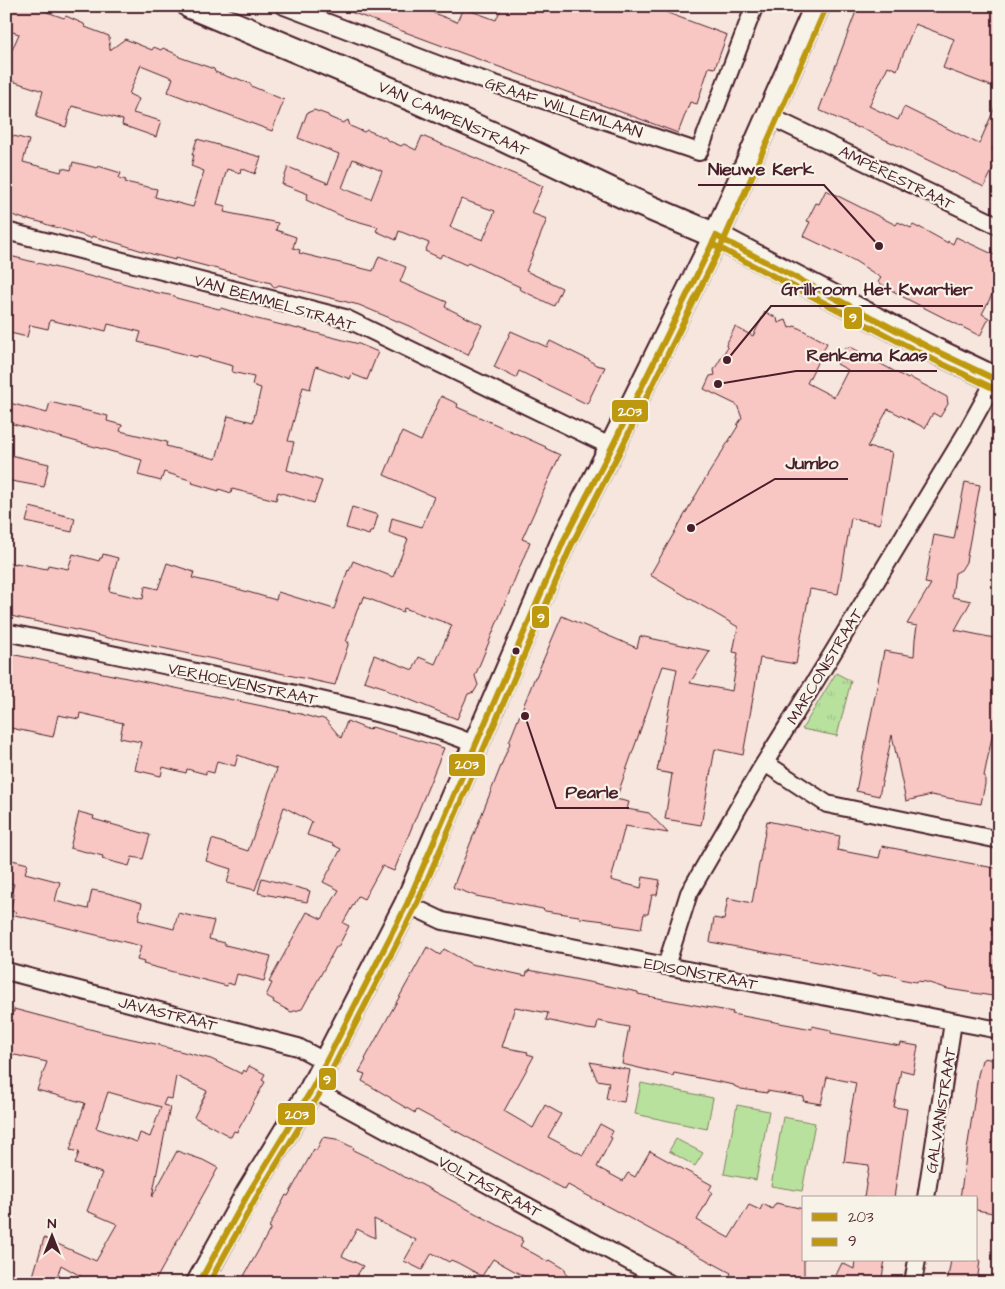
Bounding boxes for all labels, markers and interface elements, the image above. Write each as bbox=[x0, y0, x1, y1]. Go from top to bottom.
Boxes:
street label: GRAAF WILLEMLAAN bbox=[482, 72, 645, 144]
street label: VAN CAMPENSTRAAT bbox=[375, 76, 533, 162]
street label: AMPÈRESTRAAT bbox=[835, 140, 958, 215]
callout: Nieuwe Kerk bbox=[698, 152, 824, 185]
text: Nieuwe Kerk bbox=[708, 157, 815, 182]
street label: VAN BEMMELSTRAAT bbox=[192, 269, 358, 337]
callout: Grillroom Het Kwartier bbox=[771, 273, 983, 306]
text: Grillroom Het Kwartier bbox=[781, 277, 973, 302]
line badge: 9 bbox=[843, 306, 863, 330]
text: 9 bbox=[849, 308, 857, 328]
callout: Renkema Kaas bbox=[796, 338, 937, 371]
text: Renkema Kaas bbox=[807, 343, 928, 368]
line badge: 203 bbox=[611, 399, 649, 423]
text: 203 bbox=[617, 402, 643, 422]
callout: Jumbo bbox=[775, 446, 848, 479]
text: Jumbo bbox=[785, 451, 839, 476]
street label: MARCONISTRAAT bbox=[782, 604, 868, 729]
line badge: 9 bbox=[531, 605, 550, 629]
text: 9 bbox=[537, 608, 545, 628]
unlabelled marker bbox=[511, 646, 521, 656]
street label: VERHOEVENSTRAAT bbox=[166, 657, 320, 711]
line badge: 203 bbox=[448, 753, 486, 777]
text: 203 bbox=[454, 755, 480, 775]
callout: Pearle bbox=[556, 775, 629, 808]
text: Pearle bbox=[566, 780, 619, 805]
street label: EDISONSTRAAT bbox=[642, 952, 760, 996]
street label: JAVASTRAAT bbox=[116, 991, 220, 1037]
street label: GALVANISTRAAT bbox=[920, 1046, 962, 1175]
line badge: 9 bbox=[318, 1067, 337, 1091]
text: 9 bbox=[323, 1070, 331, 1090]
line badge: 203 bbox=[277, 1102, 316, 1126]
text: 203 bbox=[284, 1105, 310, 1125]
street label: VOLTASTRAAT bbox=[434, 1150, 545, 1223]
legend bbox=[802, 1196, 978, 1262]
text: 203 bbox=[848, 1207, 874, 1228]
north arrow bbox=[28, 1212, 78, 1262]
text: N bbox=[48, 1214, 57, 1234]
text: 9 bbox=[848, 1231, 857, 1252]

